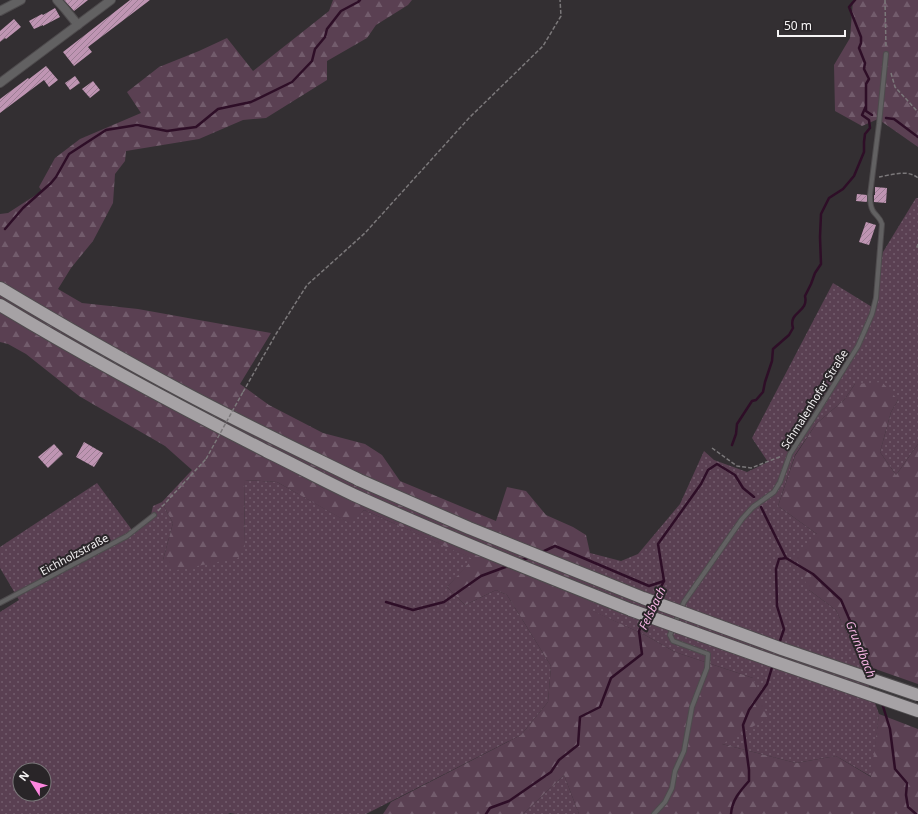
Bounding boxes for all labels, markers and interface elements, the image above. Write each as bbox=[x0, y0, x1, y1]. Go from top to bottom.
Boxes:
scale bar bbox=[778, 12, 845, 38]
text: 50 m bbox=[784, 17, 812, 34]
street label: Schmalenhofer Straße bbox=[777, 346, 851, 452]
street label: Eichholzstraße bbox=[37, 530, 111, 578]
water label: Felsbach bbox=[634, 583, 670, 632]
water label: Grundbach bbox=[842, 618, 880, 680]
north arrow bbox=[12, 762, 52, 802]
text: N bbox=[15, 768, 32, 784]

